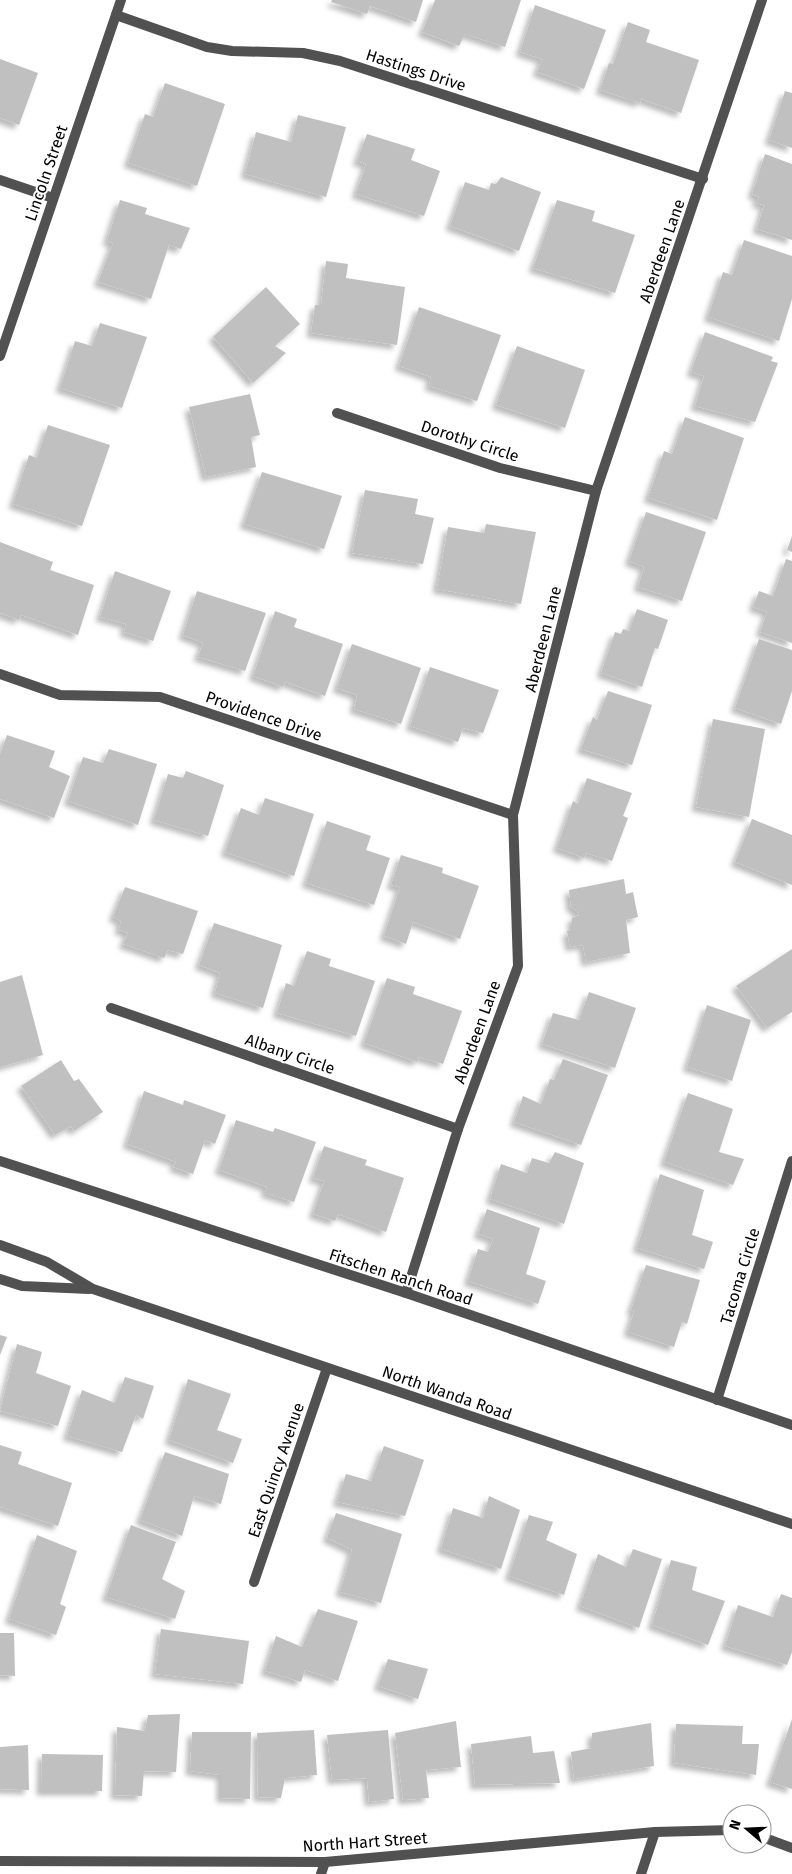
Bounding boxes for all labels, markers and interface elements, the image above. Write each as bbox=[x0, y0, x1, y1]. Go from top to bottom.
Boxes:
street label: Hastings Drive bbox=[364, 45, 468, 95]
street label: Lincoln Street bbox=[21, 122, 71, 223]
street label: Aberdeen Lane bbox=[635, 197, 689, 305]
street label: Dorothy Circle bbox=[419, 416, 521, 466]
street label: Aberdeen Lane bbox=[521, 584, 565, 694]
street label: Providence Drive bbox=[203, 687, 325, 745]
street label: Aberdeen Lane bbox=[450, 978, 504, 1086]
street label: Albany Circle bbox=[243, 1030, 337, 1078]
street label: Tacoma Circle bbox=[716, 1226, 764, 1326]
street label: Fitschen Ranch Road bbox=[327, 1245, 475, 1309]
street label: North Wanda Road bbox=[380, 1362, 514, 1424]
street label: East Quincy Avenue bbox=[244, 1400, 308, 1540]
north arrow bbox=[722, 1804, 772, 1854]
text: N bbox=[726, 1818, 745, 1832]
street label: North Hart Street bbox=[302, 1828, 428, 1856]

